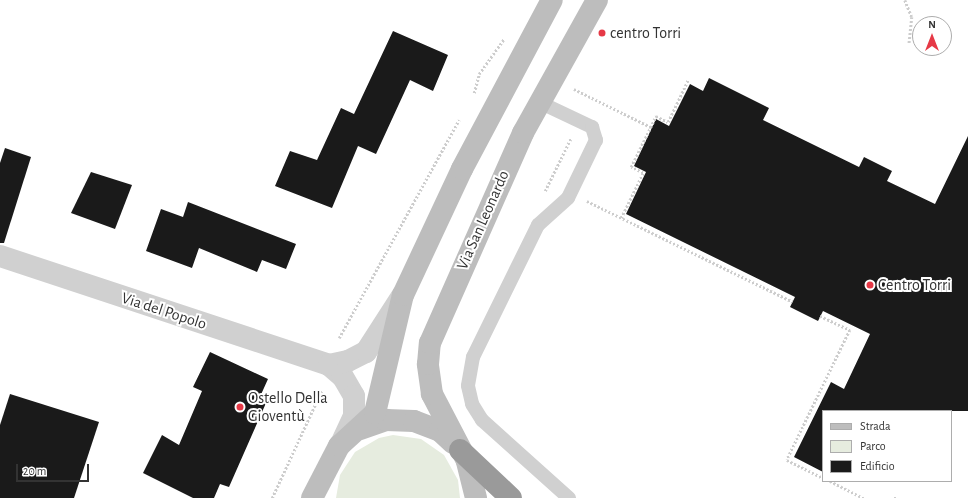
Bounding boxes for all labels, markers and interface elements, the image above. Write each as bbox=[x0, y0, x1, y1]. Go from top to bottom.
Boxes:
north arrow bbox=[912, 16, 952, 56]
text: N bbox=[928, 19, 936, 30]
place label: centro Torri bbox=[610, 23, 681, 43]
marker: centro Torri bbox=[597, 28, 607, 38]
street label: Via San Leonardo bbox=[453, 167, 513, 273]
place label: Centro Torri bbox=[878, 275, 951, 295]
marker: Centro Torri bbox=[865, 280, 875, 290]
street label: Via del Popolo bbox=[119, 288, 209, 334]
place label: Ostello Della Gioventù bbox=[248, 388, 328, 426]
marker: Ostello Della Gioventù bbox=[235, 402, 245, 412]
legend bbox=[822, 410, 952, 482]
text: Strada bbox=[860, 420, 891, 432]
text: Parco bbox=[860, 440, 886, 452]
scale bar bbox=[18, 456, 91, 482]
text: Edificio bbox=[860, 460, 895, 472]
text: 20 m bbox=[23, 465, 46, 477]

